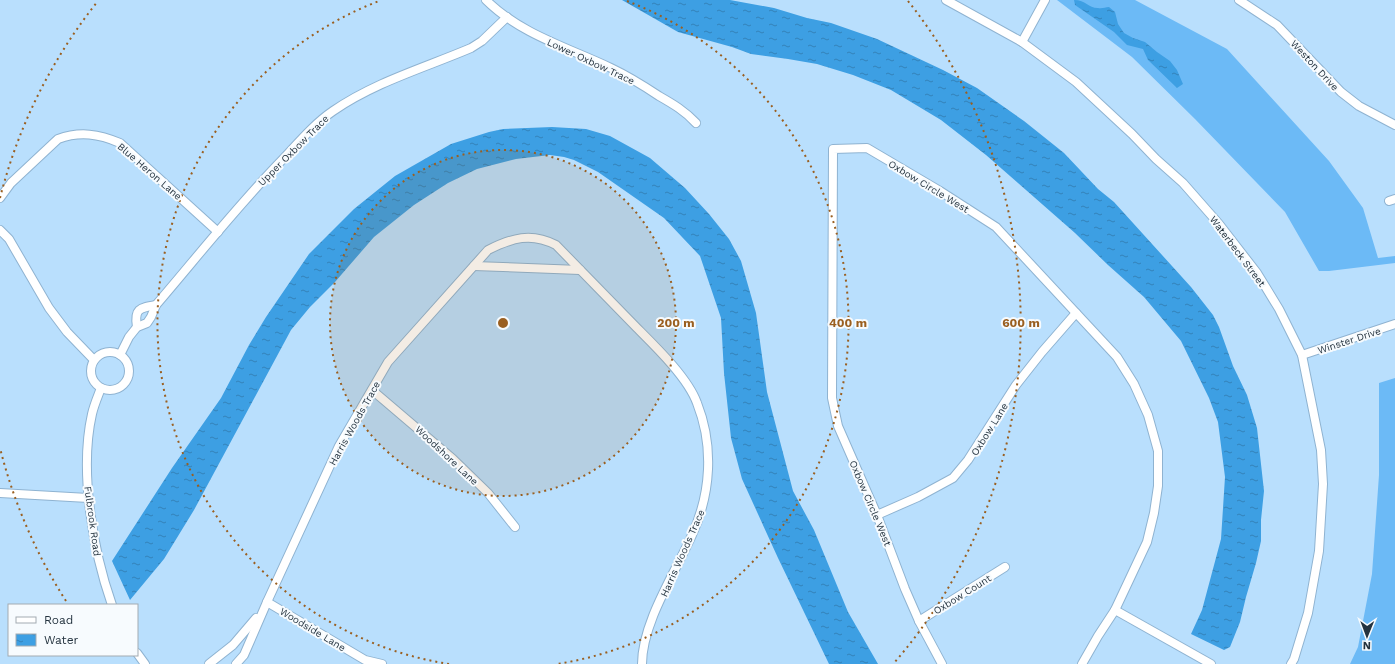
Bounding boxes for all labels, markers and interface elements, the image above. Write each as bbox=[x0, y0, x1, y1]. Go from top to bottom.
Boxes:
street label: Lower Oxbow Trace bbox=[545, 36, 636, 87]
street label: Weston Drive bbox=[1288, 38, 1341, 93]
street label: Upper Oxbow Trace bbox=[256, 113, 331, 188]
street label: Blue Heron Lane bbox=[115, 141, 184, 202]
street label: Oxbow Circle West bbox=[887, 158, 972, 215]
street label: Waterbeck Street bbox=[1208, 214, 1268, 289]
centre of rings bbox=[496, 316, 510, 330]
text: 200 m bbox=[657, 316, 695, 330]
text: 400 m bbox=[829, 316, 867, 330]
text: 600 m bbox=[1002, 316, 1040, 330]
street label: Winster Drive bbox=[1316, 325, 1382, 356]
street label: Harris Woods Trace bbox=[327, 379, 382, 467]
street label: Oxbow Lane bbox=[969, 401, 1010, 458]
street label: Woodshore Lane bbox=[413, 423, 480, 487]
street label: Oxbow Circle West bbox=[848, 459, 894, 548]
street label: Fulbrook Road bbox=[82, 485, 103, 557]
street label: Harris Woods Trace bbox=[658, 508, 707, 599]
street label: Oxbow Count bbox=[932, 572, 994, 616]
legend bbox=[8, 604, 138, 656]
street label: Woodside Lane bbox=[278, 606, 348, 653]
text: Road bbox=[44, 613, 73, 627]
north arrow bbox=[1347, 616, 1387, 656]
text: Water bbox=[44, 633, 79, 647]
text: N bbox=[1363, 639, 1371, 652]

